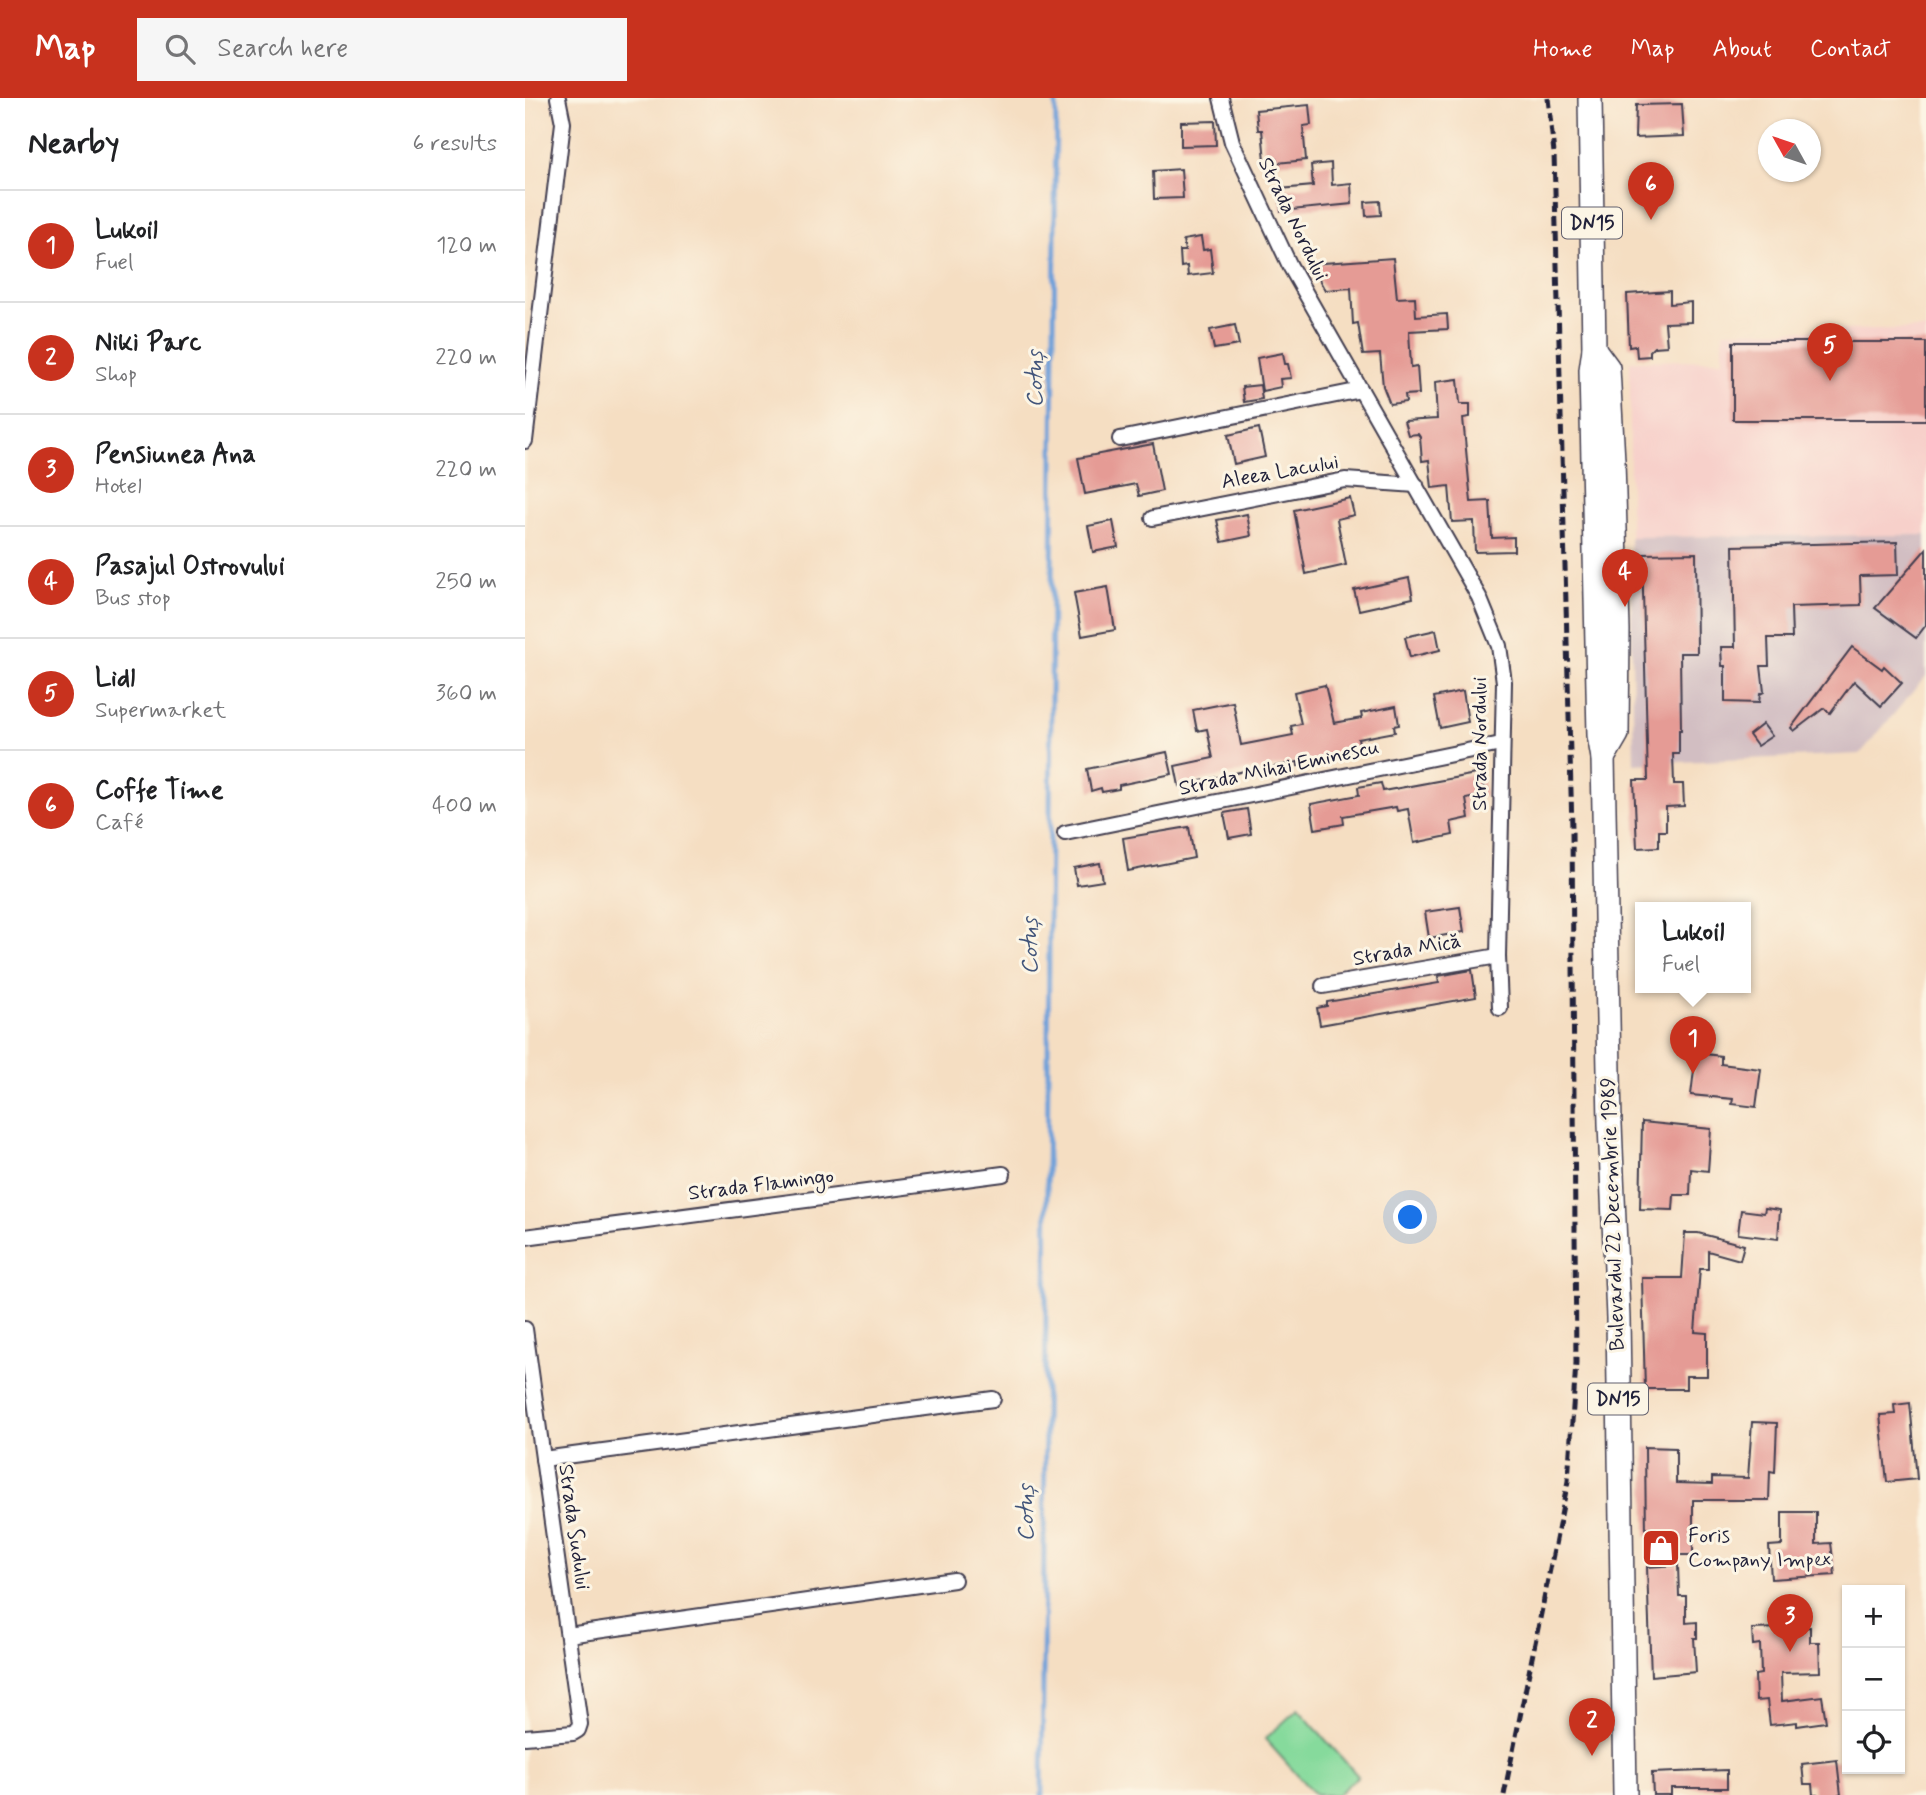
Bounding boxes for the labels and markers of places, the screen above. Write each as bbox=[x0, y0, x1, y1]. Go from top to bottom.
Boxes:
pin: 6 bbox=[1628, 162, 1674, 220]
pin: 5 bbox=[1807, 323, 1853, 381]
pin: 4 bbox=[1602, 549, 1648, 607]
pin: 1 bbox=[1670, 1016, 1716, 1074]
place label: Foris Company Impex bbox=[1688, 1522, 1831, 1574]
shop icon: Foris Company Impex bbox=[1640, 1527, 1682, 1569]
pin: 3 bbox=[1767, 1594, 1813, 1652]
pin: 2 bbox=[1569, 1698, 1615, 1756]

